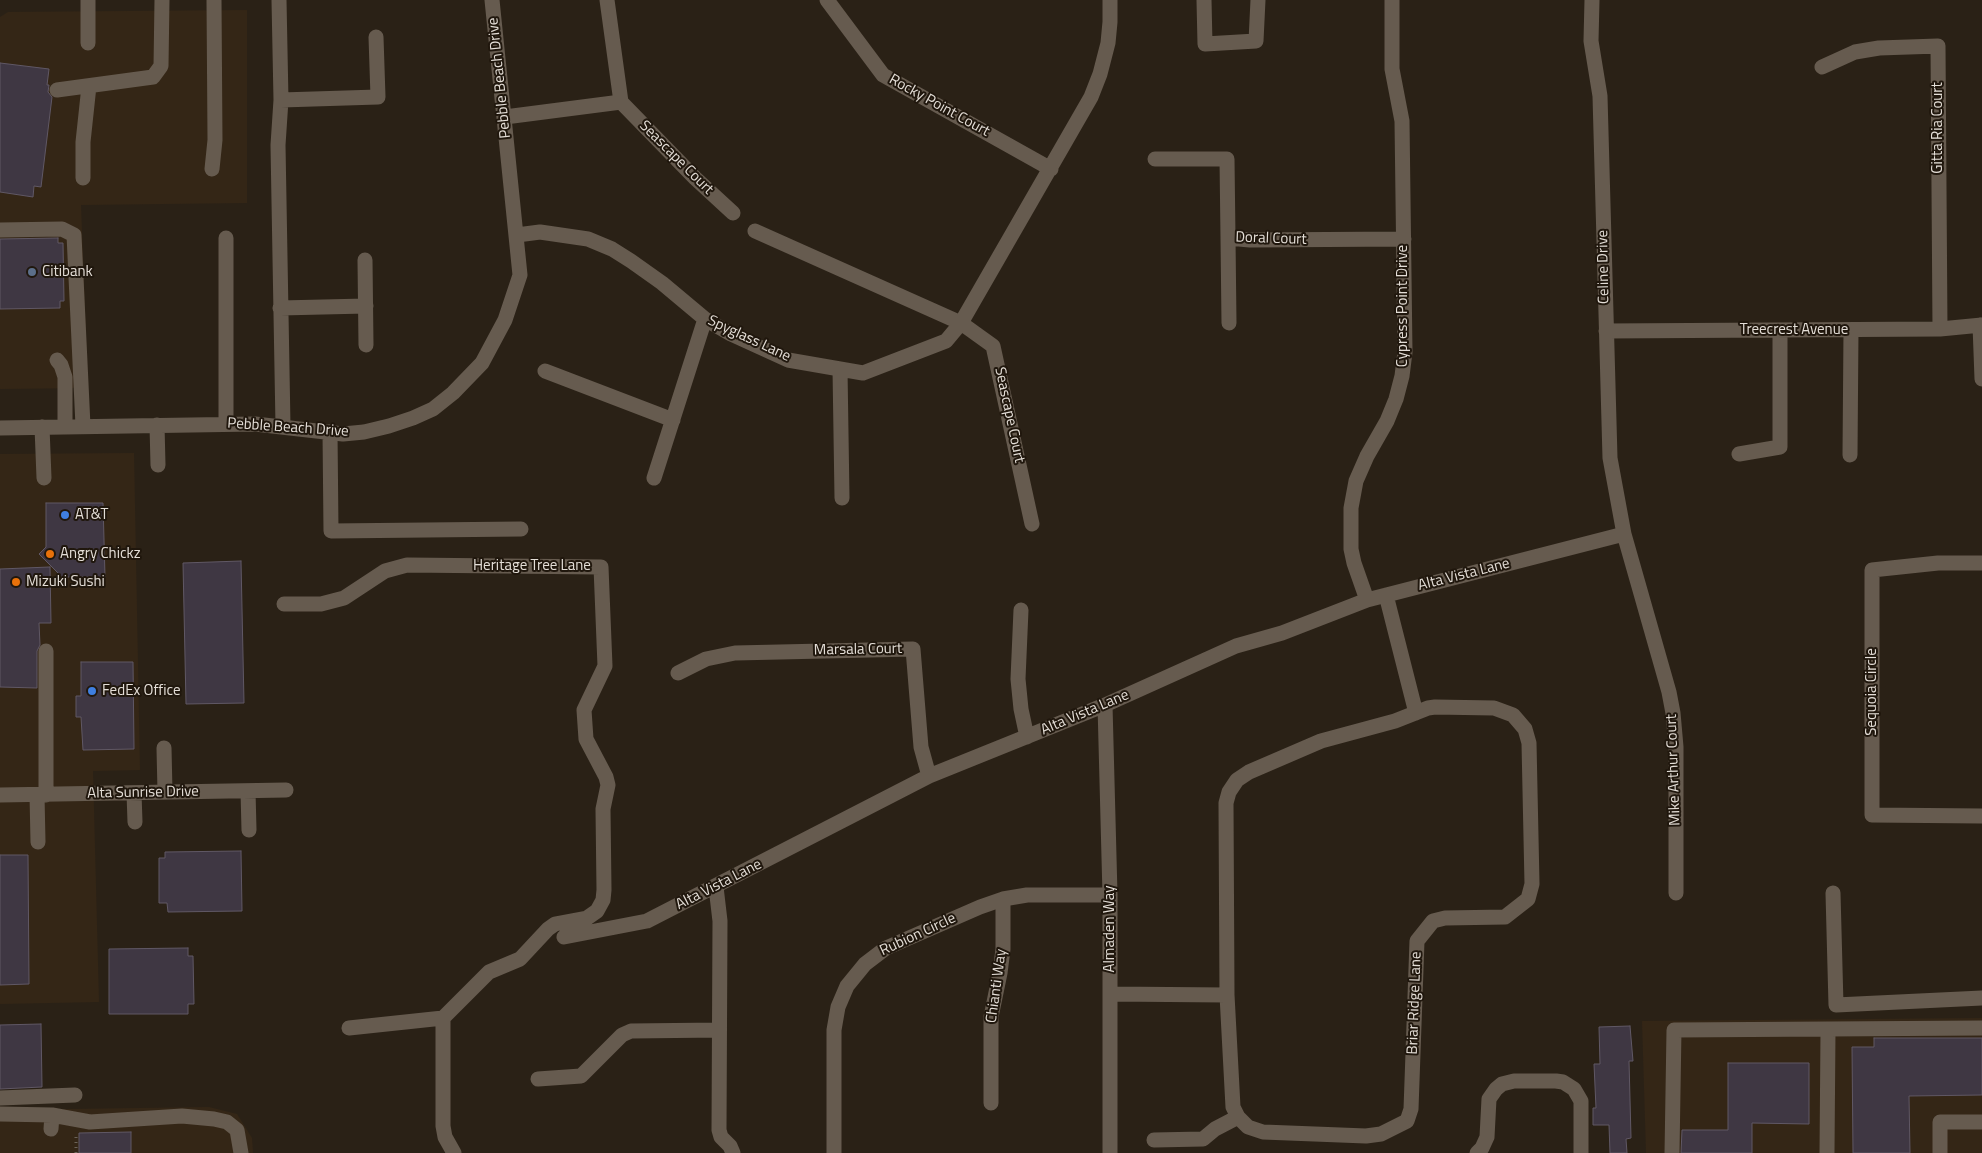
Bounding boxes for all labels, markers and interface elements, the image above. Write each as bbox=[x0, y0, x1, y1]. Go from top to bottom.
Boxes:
street label: Pebble Beach Drive bbox=[485, 17, 515, 139]
street label: Rocky Point Court bbox=[886, 71, 992, 141]
street label: Gitta Ria Court bbox=[1929, 82, 1947, 174]
street label: Seascape Court bbox=[635, 117, 717, 199]
street label: Doral Court bbox=[1235, 229, 1307, 249]
street label: Celine Drive bbox=[1594, 230, 1614, 304]
street label: Cypress Point Drive bbox=[1394, 245, 1412, 367]
place label: Citibank bbox=[42, 263, 93, 281]
marker: Citibank bbox=[26, 266, 38, 278]
street label: Spyglass Lane bbox=[705, 312, 793, 366]
street label: Treecrest Avenue bbox=[1740, 321, 1848, 339]
street label: Seascape Court bbox=[990, 366, 1028, 464]
street label: Pebble Beach Drive bbox=[227, 415, 349, 441]
place label: AT&T bbox=[75, 506, 108, 524]
marker: AT&T bbox=[59, 509, 71, 521]
place label: Angry Chickz bbox=[60, 545, 140, 563]
marker: Angry Chickz bbox=[44, 548, 56, 560]
street label: Alta Vista Lane bbox=[1416, 555, 1512, 595]
street label: Heritage Tree Lane bbox=[473, 557, 591, 575]
place label: Mizuki Sushi bbox=[26, 573, 105, 591]
marker: Mizuki Sushi bbox=[10, 576, 22, 588]
street label: Marsala Court bbox=[814, 640, 902, 660]
street label: Sequoia Circle bbox=[1863, 648, 1881, 736]
place label: FedEx Office bbox=[102, 682, 181, 700]
marker: FedEx Office bbox=[86, 685, 98, 697]
street label: Alta Vista Lane bbox=[1038, 686, 1132, 740]
street label: Mike Arthur Court bbox=[1663, 714, 1685, 826]
street label: Alta Sunrise Drive bbox=[87, 783, 199, 803]
street label: Alta Vista Lane bbox=[673, 856, 765, 914]
street label: Almaden Way bbox=[1101, 885, 1119, 973]
street label: Rubion Circle bbox=[877, 910, 959, 960]
street label: Chianti Way bbox=[983, 948, 1011, 1024]
street label: Briar Ridge Lane bbox=[1404, 951, 1426, 1055]

